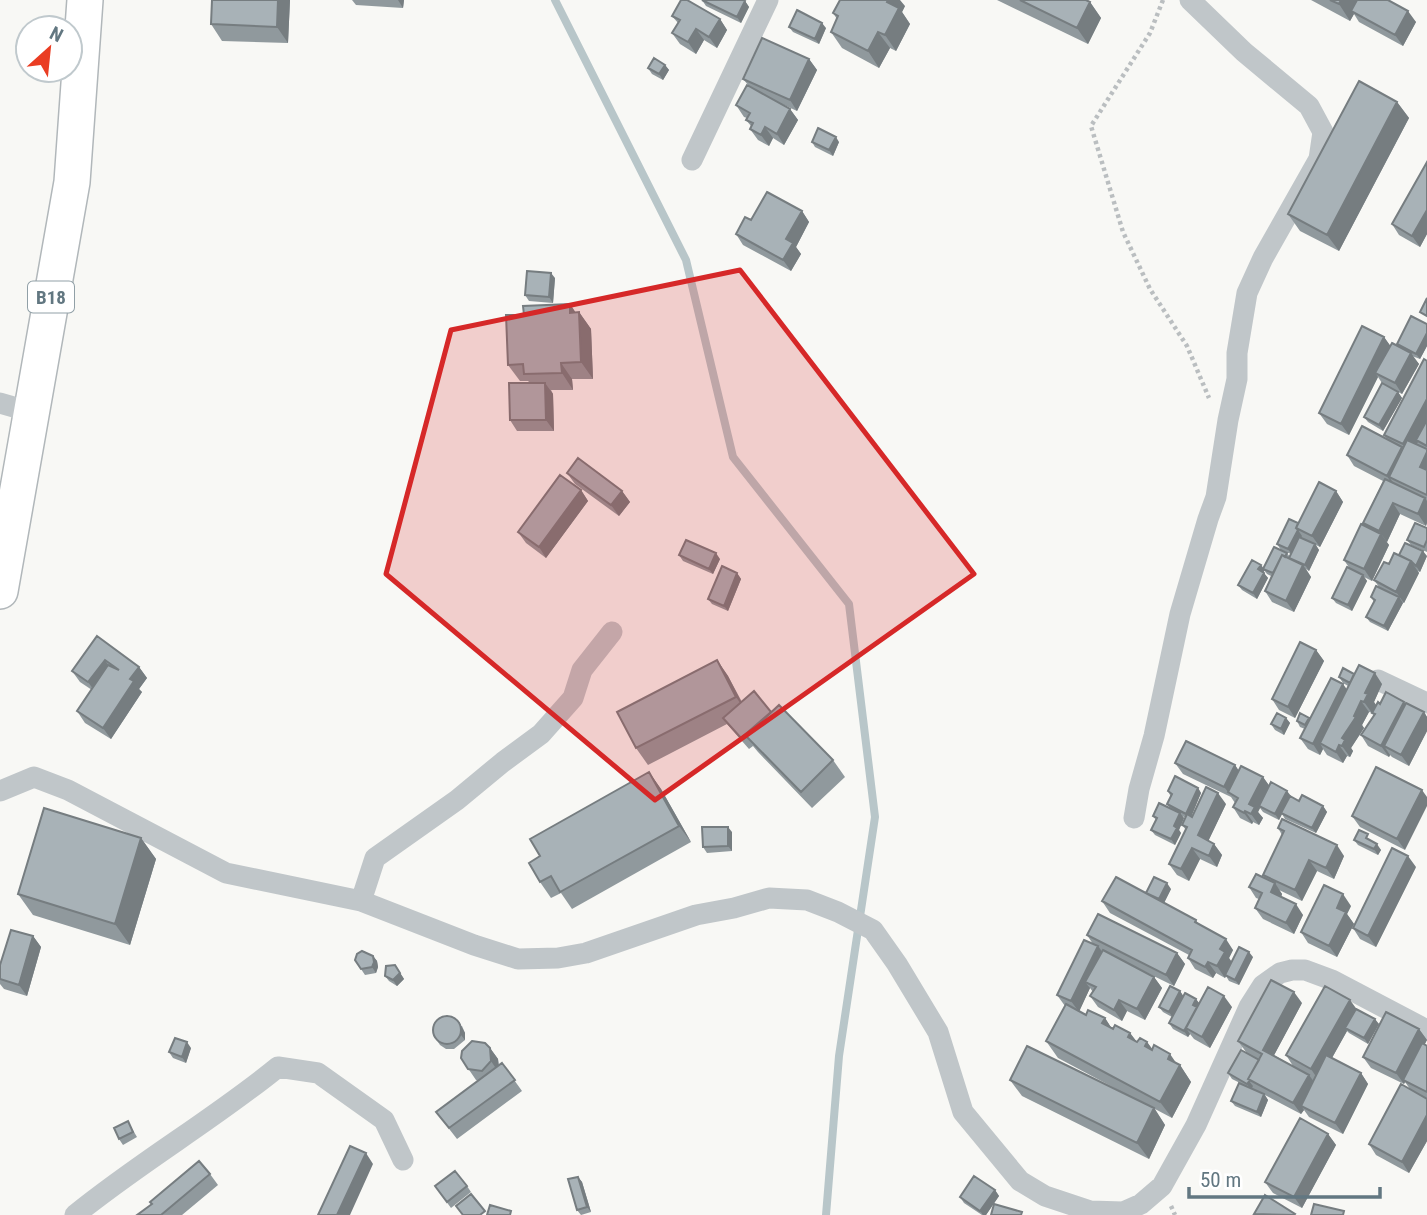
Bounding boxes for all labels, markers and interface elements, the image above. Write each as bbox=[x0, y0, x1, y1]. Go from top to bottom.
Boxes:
north arrow bbox=[14, 14, 84, 84]
text: N bbox=[46, 21, 67, 47]
road number: B18 bbox=[28, 282, 74, 312]
scale bar bbox=[1189, 1156, 1380, 1200]
text: 50 m bbox=[1200, 1168, 1241, 1192]

